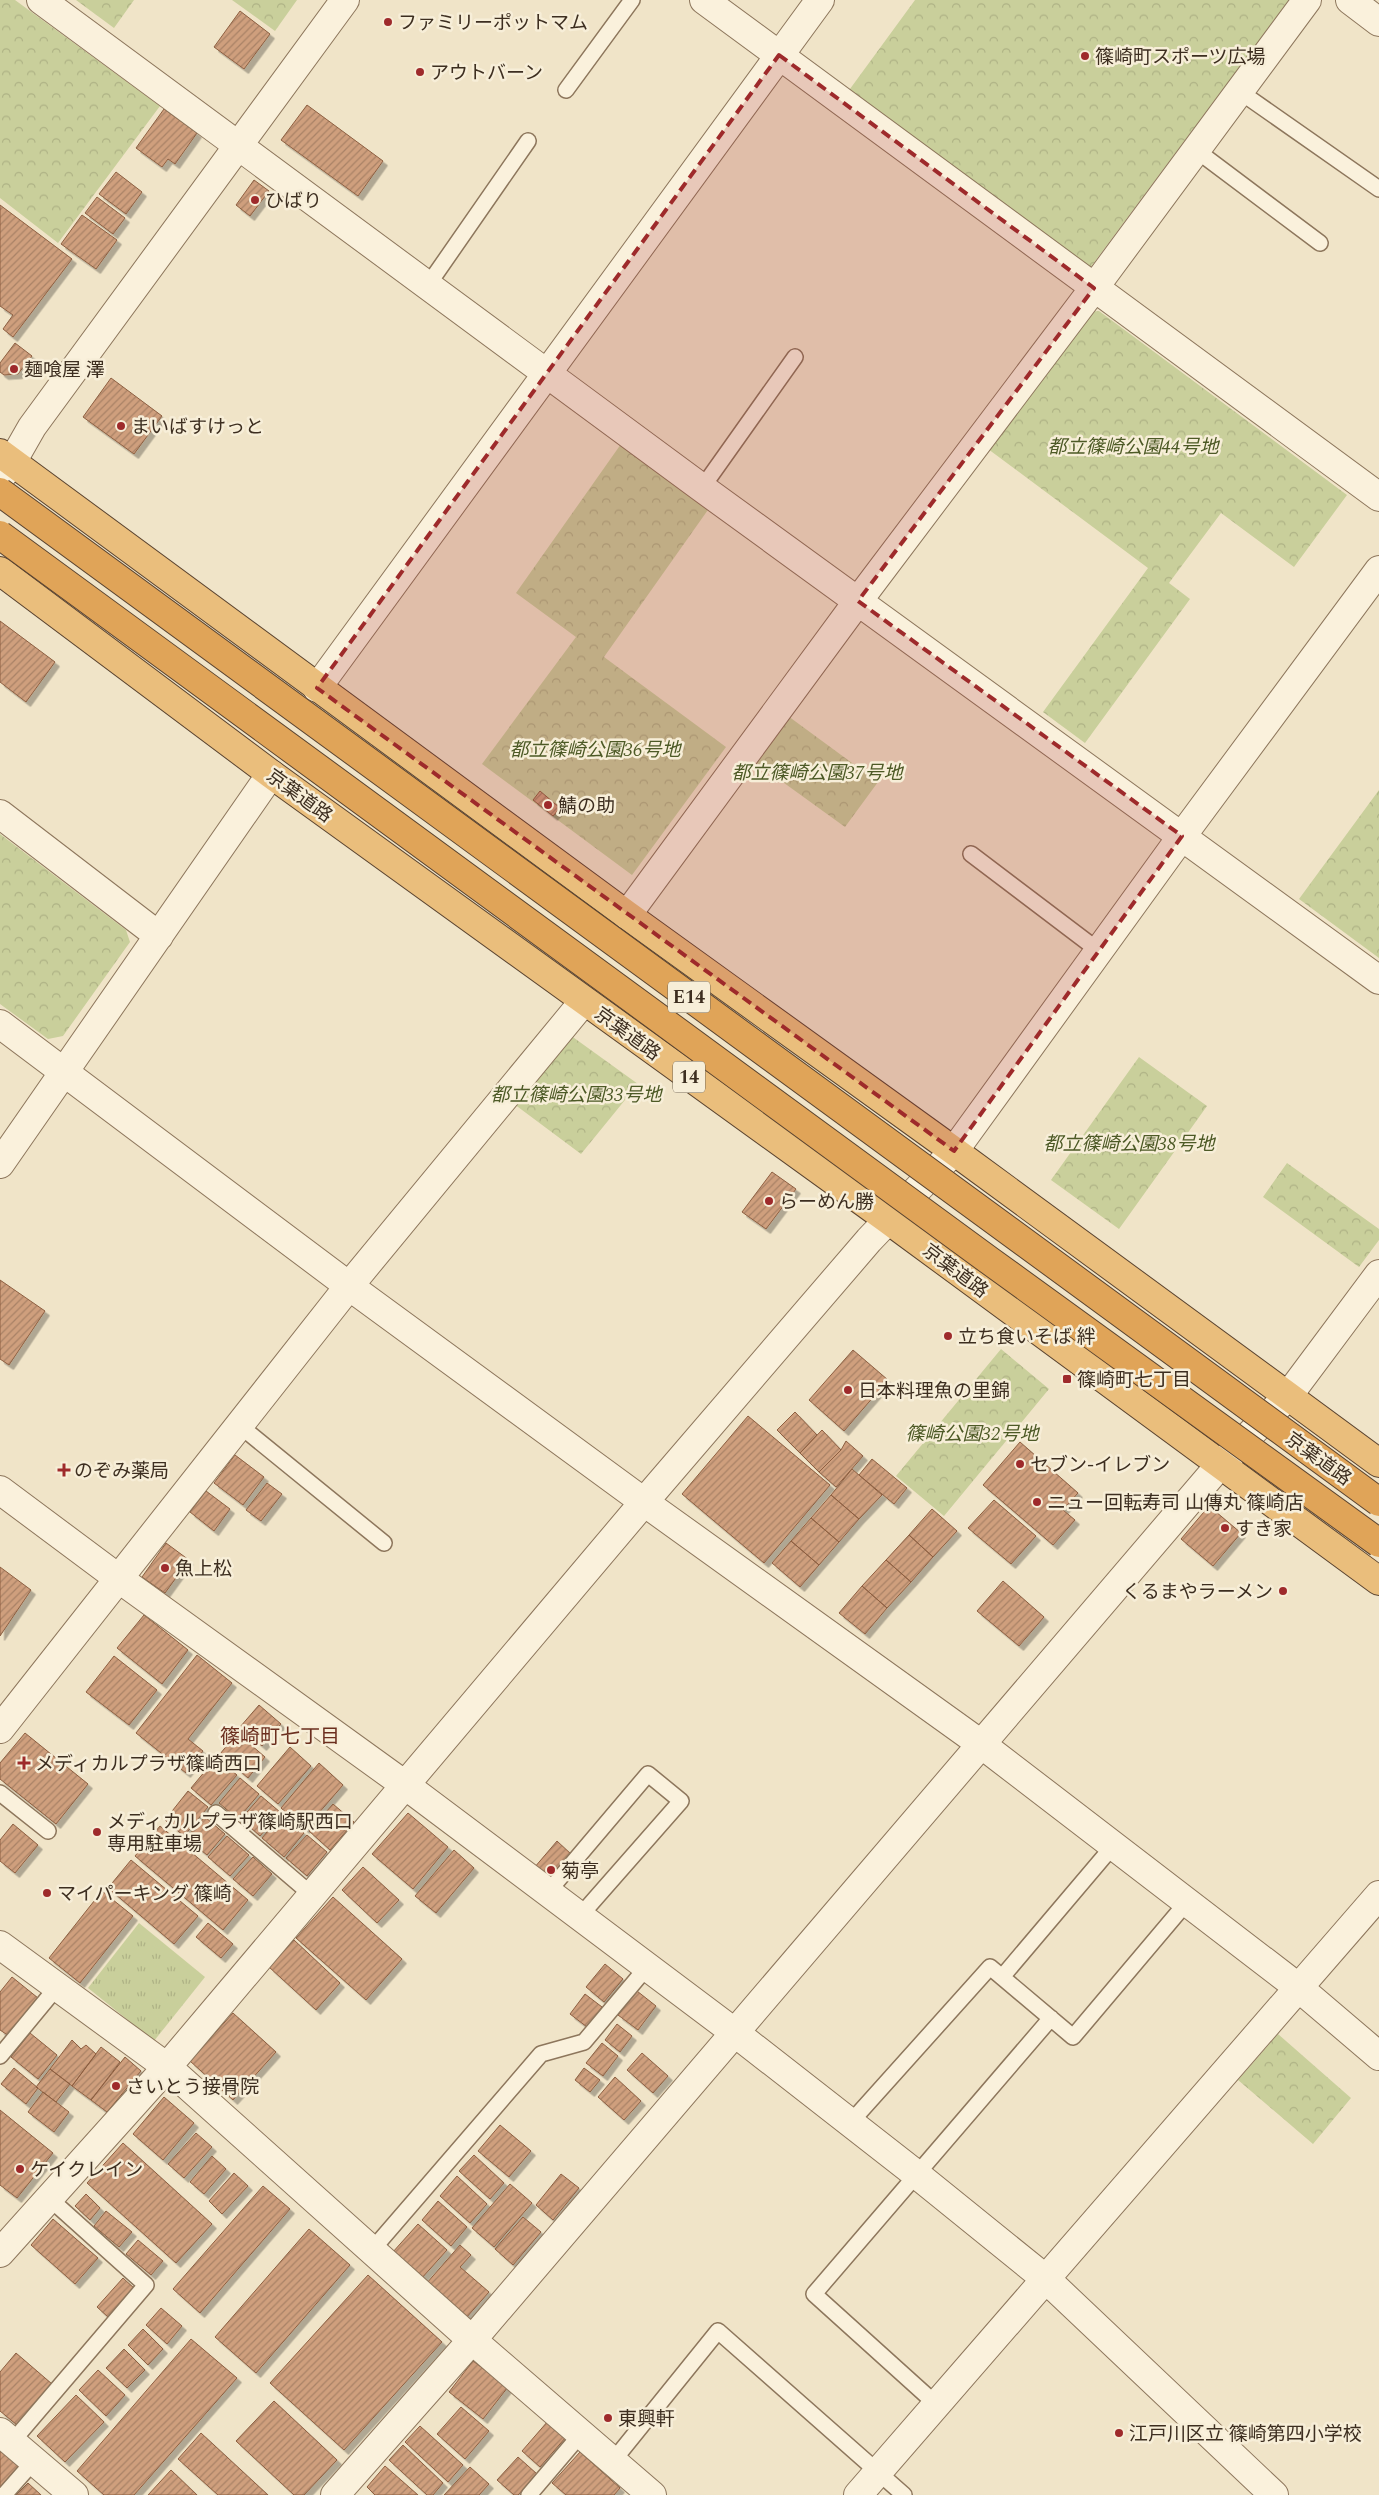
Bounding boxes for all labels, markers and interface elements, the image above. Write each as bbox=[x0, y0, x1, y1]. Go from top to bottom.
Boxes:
place label: ファミリーポットマム bbox=[398, 9, 588, 38]
marker: ファミリーポットマム bbox=[382, 16, 394, 28]
place label: 篠崎町スポーツ広場 bbox=[1095, 43, 1266, 72]
marker: 篠崎町スポーツ広場 bbox=[1079, 50, 1091, 62]
place label: アウトバーン bbox=[430, 59, 543, 88]
marker: アウトバーン bbox=[414, 66, 426, 78]
place label: ひばり bbox=[265, 187, 322, 216]
marker: ひばり bbox=[249, 194, 261, 206]
place label: 麺喰屋 澤 bbox=[24, 356, 105, 385]
marker: 麺喰屋 澤 bbox=[8, 363, 20, 375]
place label: まいばすけっと bbox=[131, 413, 264, 442]
marker: まいばすけっと bbox=[115, 420, 127, 432]
park label: 都立篠崎公園44号地 bbox=[1047, 433, 1220, 462]
park label: 都立篠崎公園36号地 bbox=[509, 736, 682, 765]
park label: 都立篠崎公園37号地 bbox=[731, 759, 904, 788]
street label: 京葉道路 bbox=[260, 762, 338, 830]
place label: 鯖の助 bbox=[558, 792, 615, 821]
marker: 鯖の助 bbox=[542, 799, 554, 811]
road number: E14 bbox=[668, 982, 710, 1012]
street label: 京葉道路 bbox=[588, 1000, 666, 1068]
road number: 14 bbox=[673, 1062, 705, 1092]
park label: 都立篠崎公園33号地 bbox=[490, 1081, 663, 1110]
park label: 都立篠崎公園38号地 bbox=[1043, 1130, 1216, 1159]
place label: らーめん勝 bbox=[779, 1188, 874, 1217]
marker: らーめん勝 bbox=[763, 1195, 775, 1207]
street label: 京葉道路 bbox=[916, 1237, 994, 1306]
place label: 立ち食いそば 絆 bbox=[958, 1323, 1096, 1352]
marker: 立ち食いそば 絆 bbox=[942, 1330, 954, 1342]
place label: 篠崎町七丁目 bbox=[1077, 1366, 1191, 1395]
marker: 篠崎町七丁目 bbox=[1061, 1373, 1073, 1385]
place label: 日本料理魚の里錦 bbox=[858, 1377, 1010, 1406]
marker: 日本料理魚の里錦 bbox=[842, 1384, 854, 1396]
park label: 篠崎公園32号地 bbox=[905, 1420, 1040, 1449]
street label: 京葉道路 bbox=[1279, 1425, 1357, 1493]
place label: セブン-イレブン bbox=[1030, 1451, 1170, 1480]
place label: のぞみ薬局 bbox=[74, 1457, 169, 1486]
marker: セブン-イレブン bbox=[1014, 1458, 1026, 1470]
marker: のぞみ薬局 bbox=[58, 1464, 70, 1476]
place label: ニュー回転寿司 山傳丸 篠崎店 bbox=[1047, 1489, 1304, 1518]
marker: ニュー回転寿司 山傳丸 篠崎店 bbox=[1031, 1496, 1043, 1508]
place label: すき家 bbox=[1235, 1515, 1292, 1544]
marker: すき家 bbox=[1219, 1522, 1231, 1534]
place label: 魚上松 bbox=[175, 1555, 232, 1584]
marker: 魚上松 bbox=[159, 1562, 171, 1574]
place label: くるまやラーメン bbox=[1122, 1578, 1273, 1607]
marker: くるまやラーメン bbox=[1277, 1585, 1289, 1597]
district label: 篠崎町七丁目 bbox=[220, 1722, 340, 1752]
place label: メディカルプラザ篠崎西口 bbox=[35, 1750, 262, 1779]
marker: メディカルプラザ篠崎西口 bbox=[17, 1756, 31, 1770]
place label: メディカルプラザ篠崎駅西口 専用駐車場 bbox=[107, 1808, 353, 1859]
marker: メディカルプラザ篠崎駅西口 専用駐車場 bbox=[91, 1826, 103, 1838]
place label: 菊亭 bbox=[561, 1857, 599, 1886]
marker: 菊亭 bbox=[545, 1864, 557, 1876]
place label: マイパーキング 篠崎 bbox=[57, 1880, 232, 1909]
marker: マイパーキング 篠崎 bbox=[41, 1887, 53, 1899]
place label: さいとう接骨院 bbox=[126, 2073, 259, 2102]
marker: さいとう接骨院 bbox=[110, 2080, 122, 2092]
place label: ケイクレイン bbox=[30, 2156, 143, 2185]
marker: ケイクレイン bbox=[14, 2163, 26, 2175]
place label: 東興軒 bbox=[618, 2405, 675, 2434]
marker: 東興軒 bbox=[602, 2412, 614, 2424]
place label: 江戸川区立 篠崎第四小学校 bbox=[1129, 2420, 1362, 2449]
marker: 江戸川区立 篠崎第四小学校 bbox=[1113, 2427, 1125, 2439]

